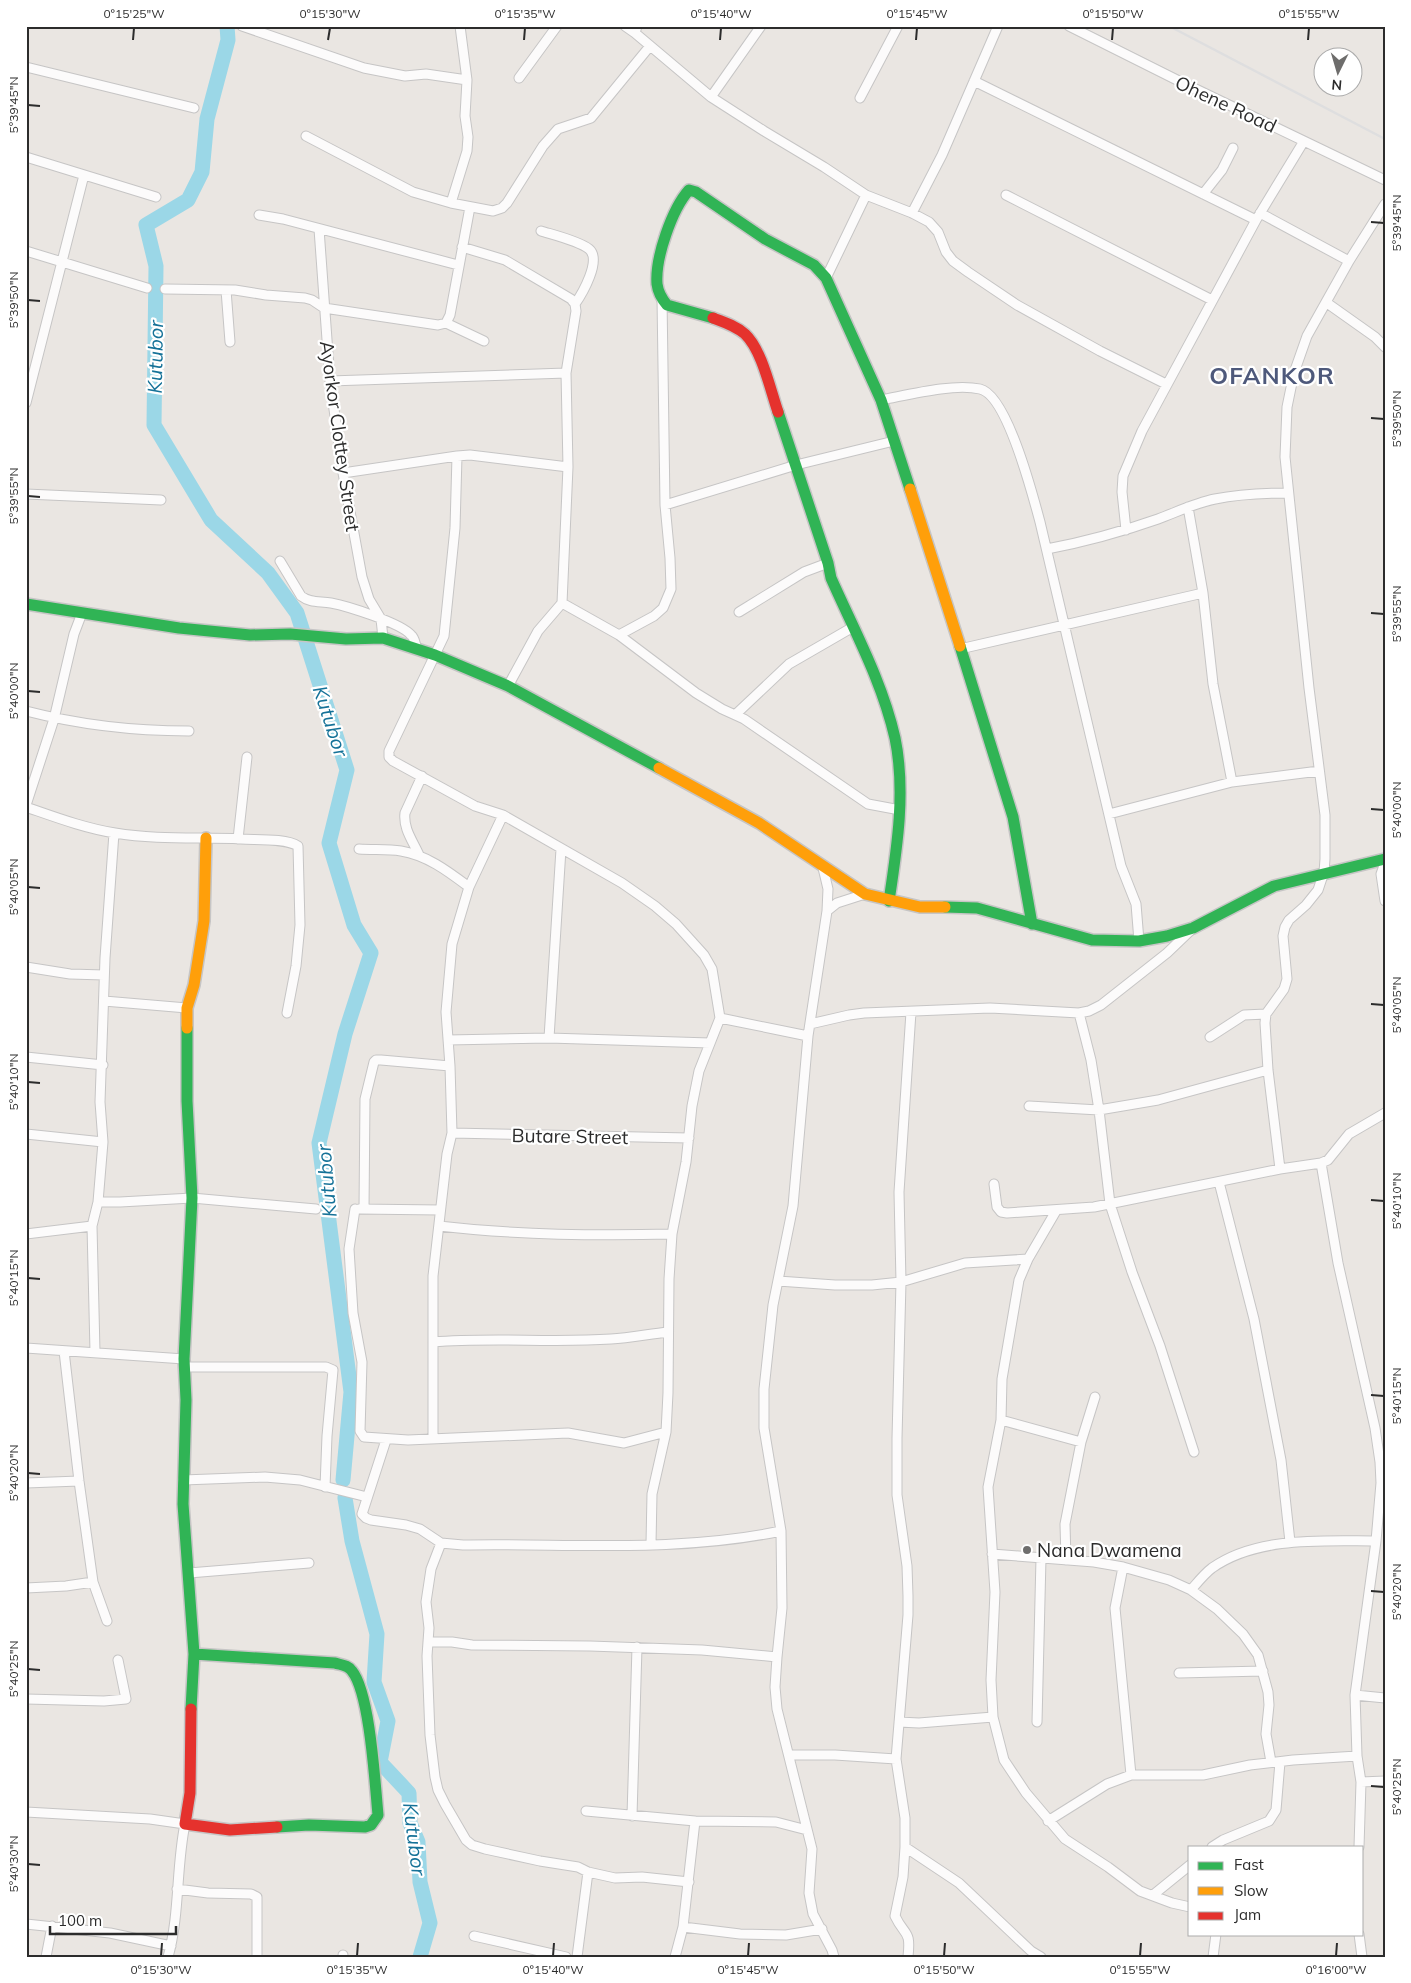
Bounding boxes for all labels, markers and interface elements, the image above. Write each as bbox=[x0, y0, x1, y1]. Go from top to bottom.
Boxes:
text: 0°15'25"W bbox=[103, 6, 165, 21]
text: 0°15'30"W bbox=[299, 6, 361, 21]
text: 0°15'35"W bbox=[494, 6, 556, 21]
text: 0°15'40"W bbox=[690, 6, 752, 21]
text: 0°15'45"W bbox=[886, 6, 948, 21]
text: 0°15'50"W bbox=[1082, 6, 1144, 21]
text: 0°15'55"W bbox=[1278, 6, 1340, 21]
north arrow bbox=[1314, 48, 1364, 98]
street label: Ohene Road bbox=[1171, 70, 1281, 138]
text: N bbox=[1331, 76, 1343, 94]
text: 5°39'45"N bbox=[6, 77, 21, 133]
text: 5°39'45"N bbox=[1389, 195, 1404, 251]
text: 5°39'50"N bbox=[6, 272, 21, 328]
water label: Kutubor bbox=[142, 319, 168, 394]
street label: Ayorkor Clottey Street bbox=[315, 339, 365, 533]
district label: OFANKOR bbox=[1209, 360, 1335, 390]
text: 5°39'50"N bbox=[1389, 391, 1404, 447]
text: 5°39'55"N bbox=[6, 468, 21, 524]
text: 5°39'55"N bbox=[1389, 586, 1404, 642]
text: 5°40'00"N bbox=[6, 663, 21, 719]
water label: Kutubor bbox=[308, 682, 354, 760]
text: 5°40'00"N bbox=[1389, 782, 1404, 838]
text: 5°40'05"N bbox=[6, 859, 21, 915]
text: 5°40'05"N bbox=[1389, 977, 1404, 1033]
text: 5°40'10"N bbox=[6, 1054, 21, 1110]
street label: Butare Street bbox=[512, 1123, 629, 1149]
water label: Kutubor bbox=[310, 1143, 342, 1219]
text: 5°40'10"N bbox=[1389, 1173, 1404, 1229]
text: 5°40'15"N bbox=[6, 1250, 21, 1306]
text: 5°40'15"N bbox=[1389, 1368, 1404, 1424]
text: 5°40'20"N bbox=[6, 1445, 21, 1501]
place label: Nana Dwamena bbox=[1037, 1538, 1182, 1562]
marker: Nana Dwamena bbox=[1021, 1544, 1033, 1556]
text: 5°40'20"N bbox=[1389, 1564, 1404, 1620]
text: 5°40'25"N bbox=[6, 1641, 21, 1697]
text: 5°40'25"N bbox=[1389, 1759, 1404, 1815]
water label: Kutubor bbox=[398, 1801, 432, 1878]
text: 5°40'30"N bbox=[6, 1836, 21, 1892]
legend bbox=[1188, 1846, 1364, 1936]
text: Fast bbox=[1234, 1855, 1264, 1874]
text: Slow bbox=[1234, 1881, 1268, 1900]
scale bar bbox=[50, 1903, 176, 1935]
text: Jam bbox=[1234, 1905, 1261, 1924]
text: 100 m bbox=[58, 1911, 102, 1930]
text: 0°15'30"W bbox=[130, 1962, 192, 1977]
text: 0°15'35"W bbox=[326, 1962, 388, 1977]
text: 0°15'40"W bbox=[522, 1962, 584, 1977]
text: 0°15'45"W bbox=[717, 1962, 779, 1977]
text: 0°15'50"W bbox=[913, 1962, 975, 1977]
text: 0°15'55"W bbox=[1109, 1962, 1171, 1977]
text: 0°16'00"W bbox=[1305, 1962, 1367, 1977]

